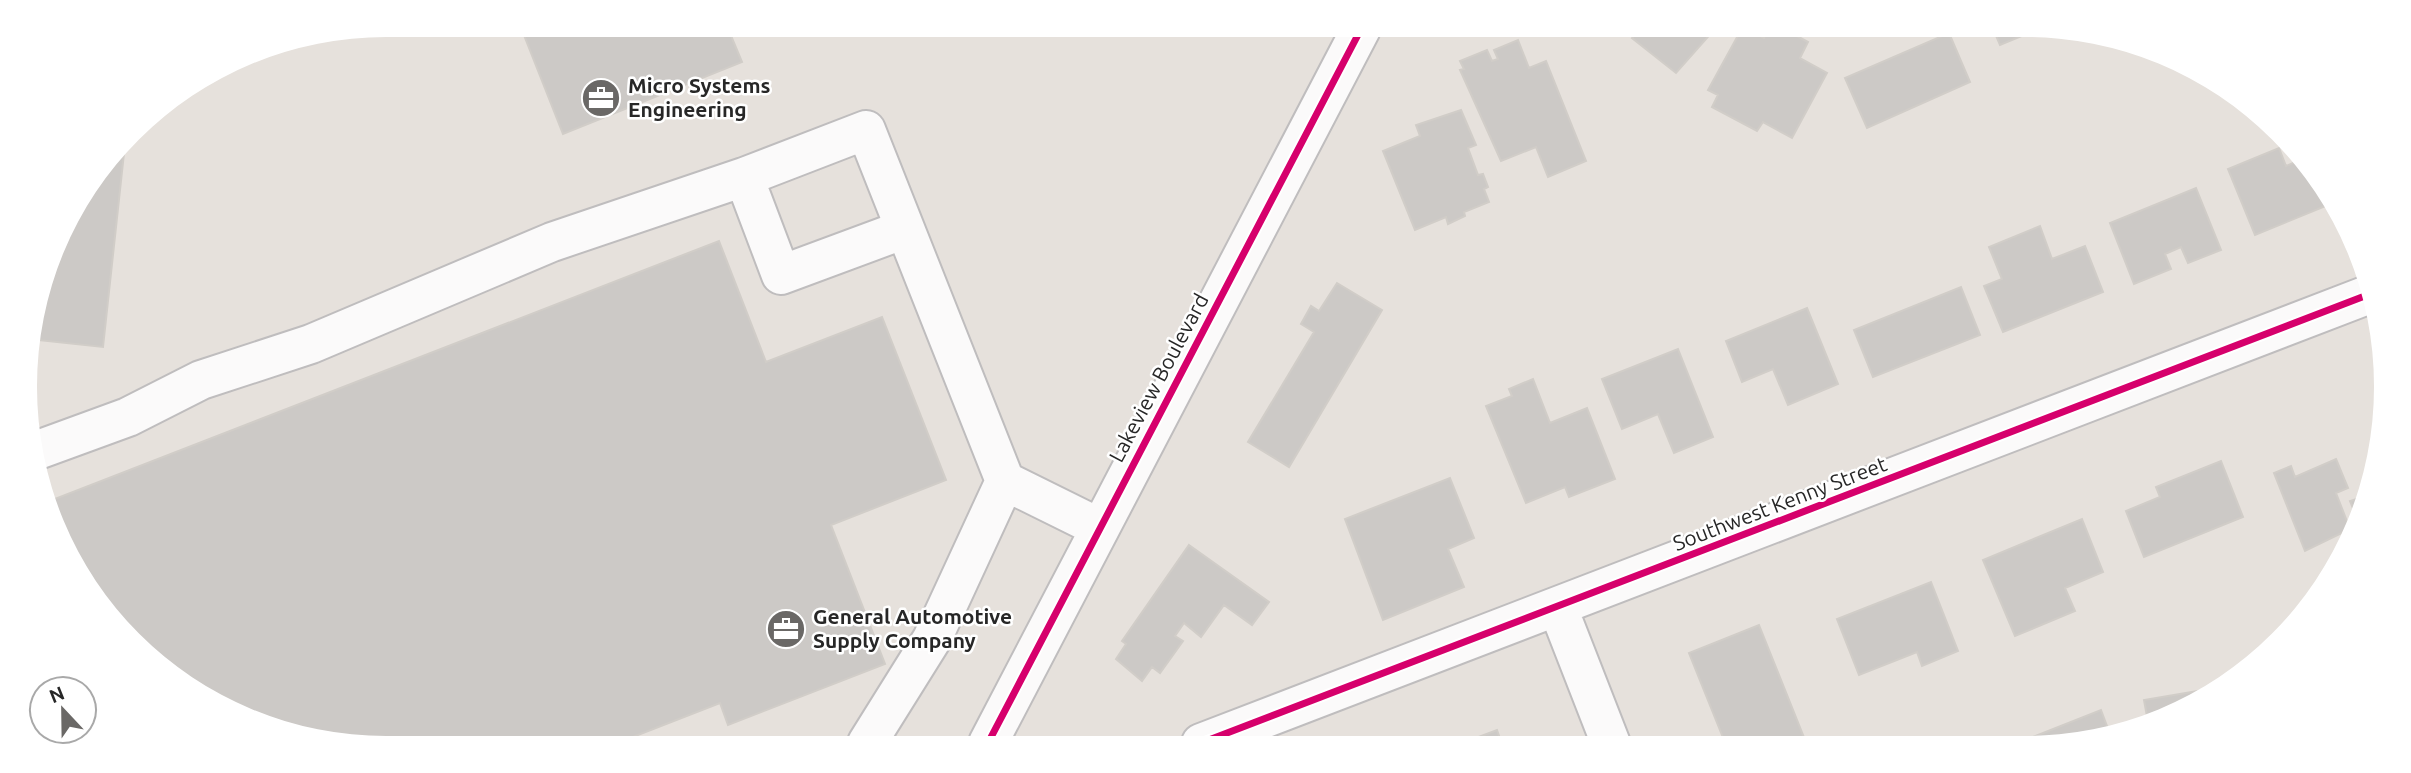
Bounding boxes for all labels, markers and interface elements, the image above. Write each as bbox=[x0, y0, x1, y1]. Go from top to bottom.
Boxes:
place label: Micro Systems Engineering bbox=[628, 73, 771, 121]
office icon: Micro Systems Engineering bbox=[580, 77, 622, 119]
street label: Lakeview Boulevard bbox=[1104, 289, 1213, 466]
street label: Southwest Kenny Street bbox=[1669, 451, 1890, 555]
place label: General Automotive Supply Company bbox=[813, 604, 1012, 652]
office icon: General Automotive Supply Company bbox=[765, 608, 807, 650]
north arrow bbox=[28, 675, 98, 745]
text: N bbox=[46, 681, 67, 707]

